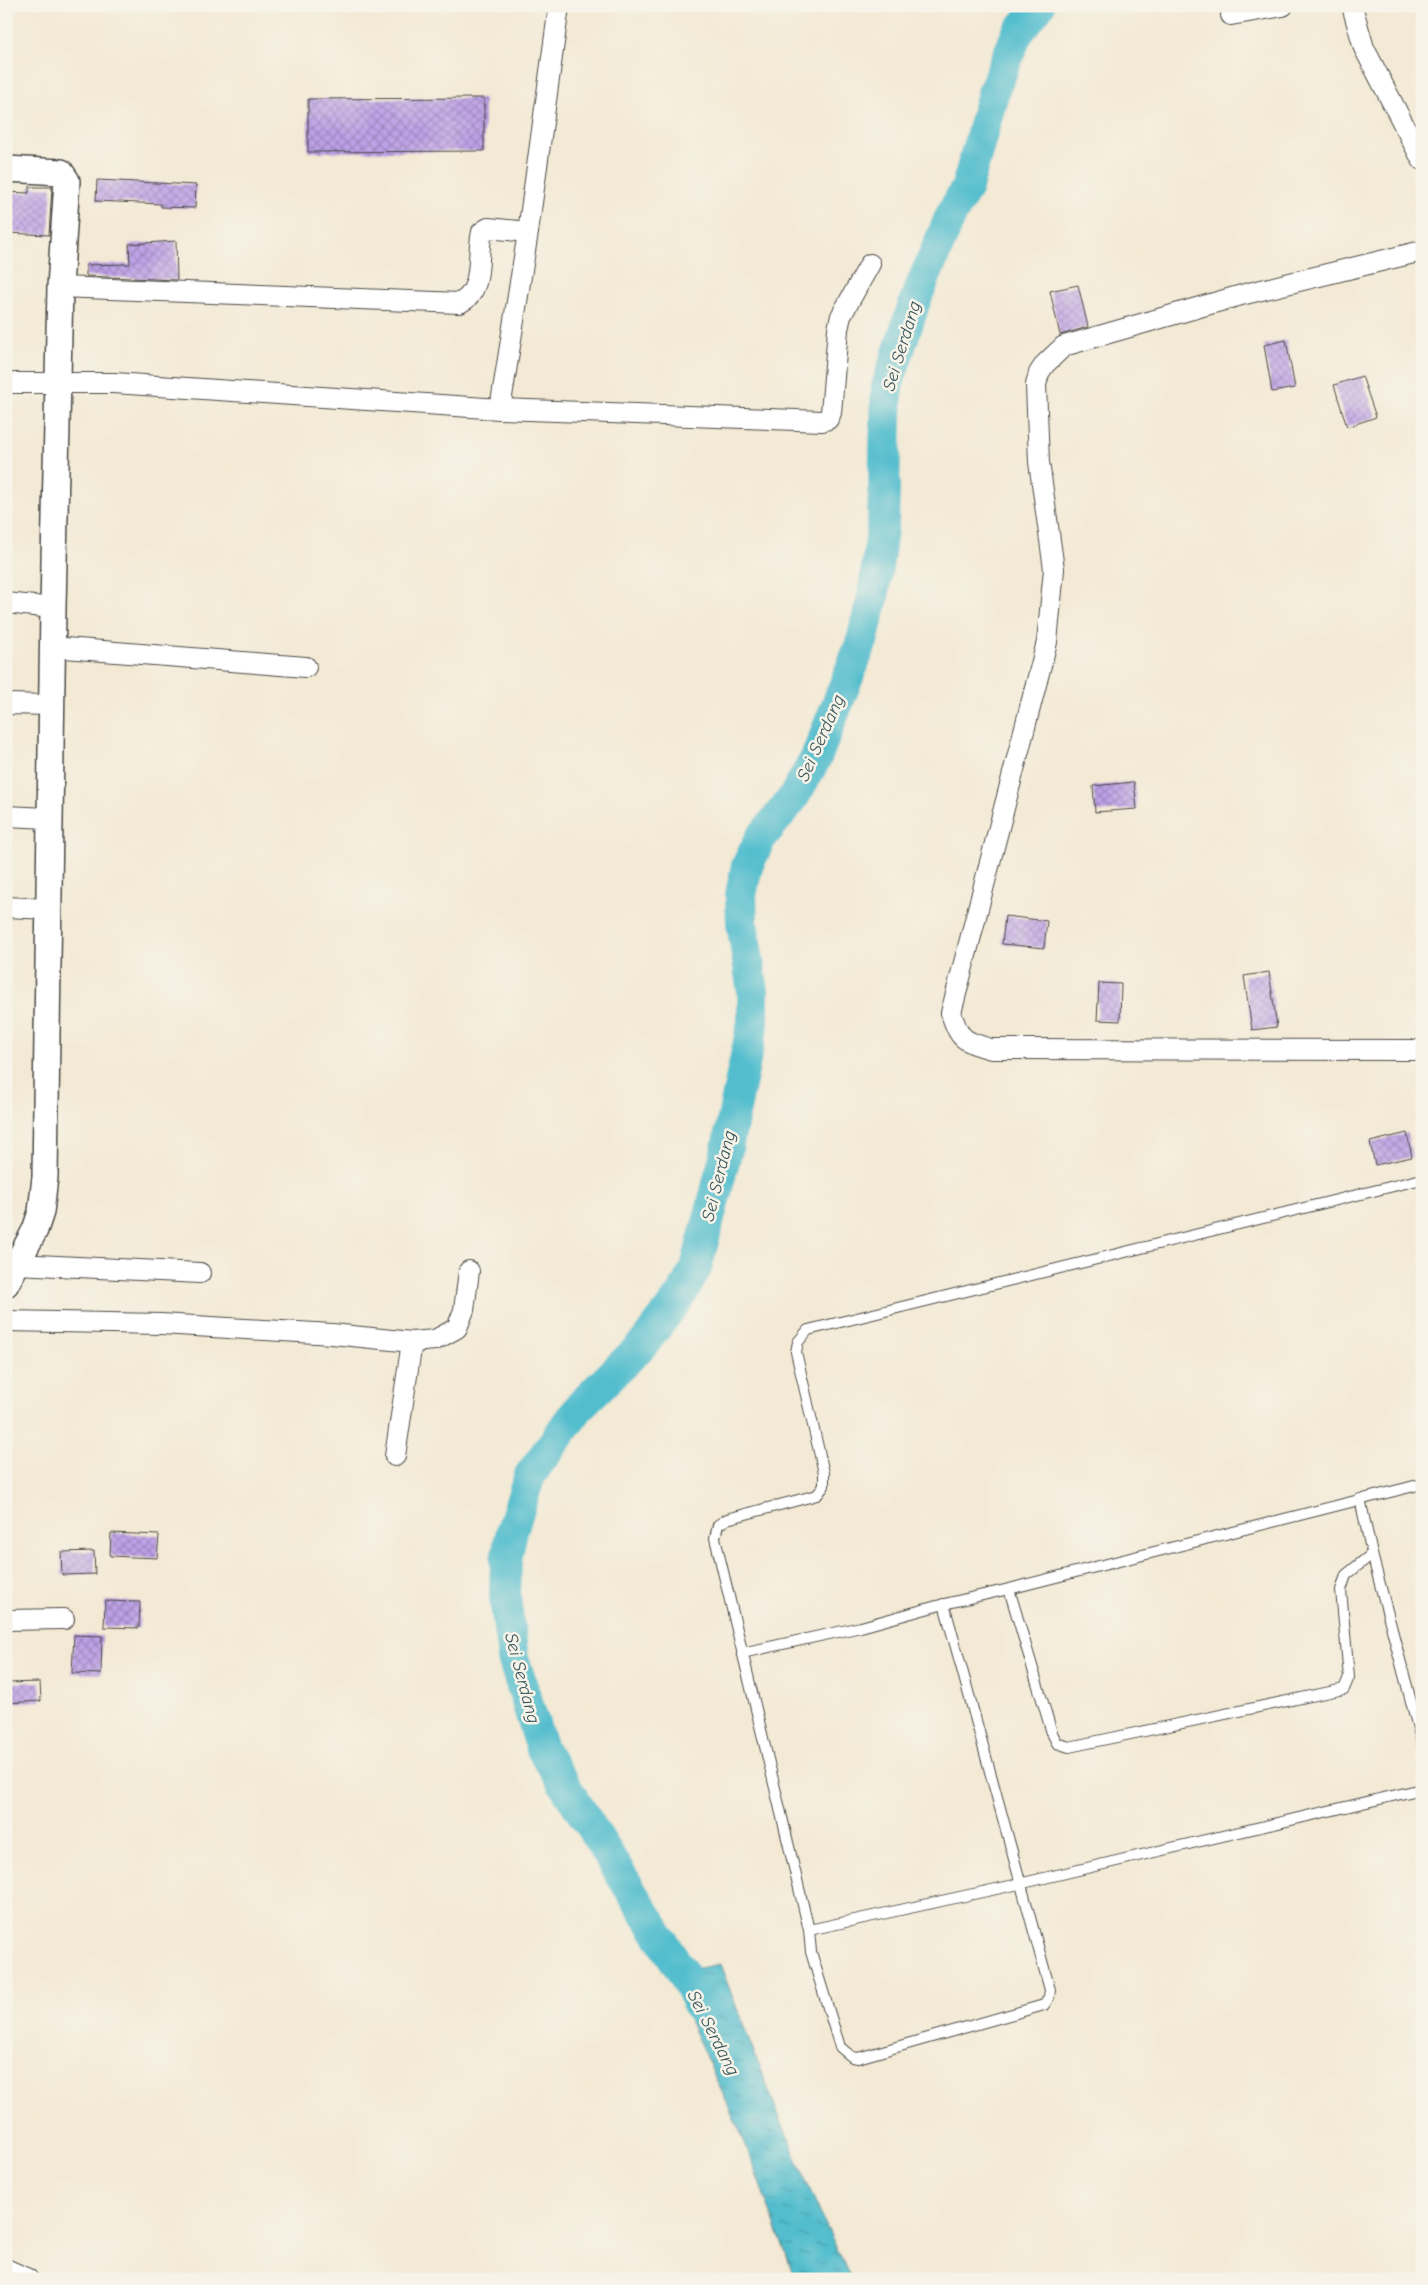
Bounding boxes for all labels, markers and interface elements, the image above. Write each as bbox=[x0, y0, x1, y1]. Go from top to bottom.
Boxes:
water label: Sei Serdang bbox=[878, 299, 926, 393]
water label: Sei Serdang bbox=[793, 691, 849, 785]
water label: Sei Serdang bbox=[698, 1128, 740, 1224]
water label: Sei Serdang bbox=[500, 1630, 544, 1726]
water label: Sei Serdang bbox=[683, 1987, 743, 2079]

